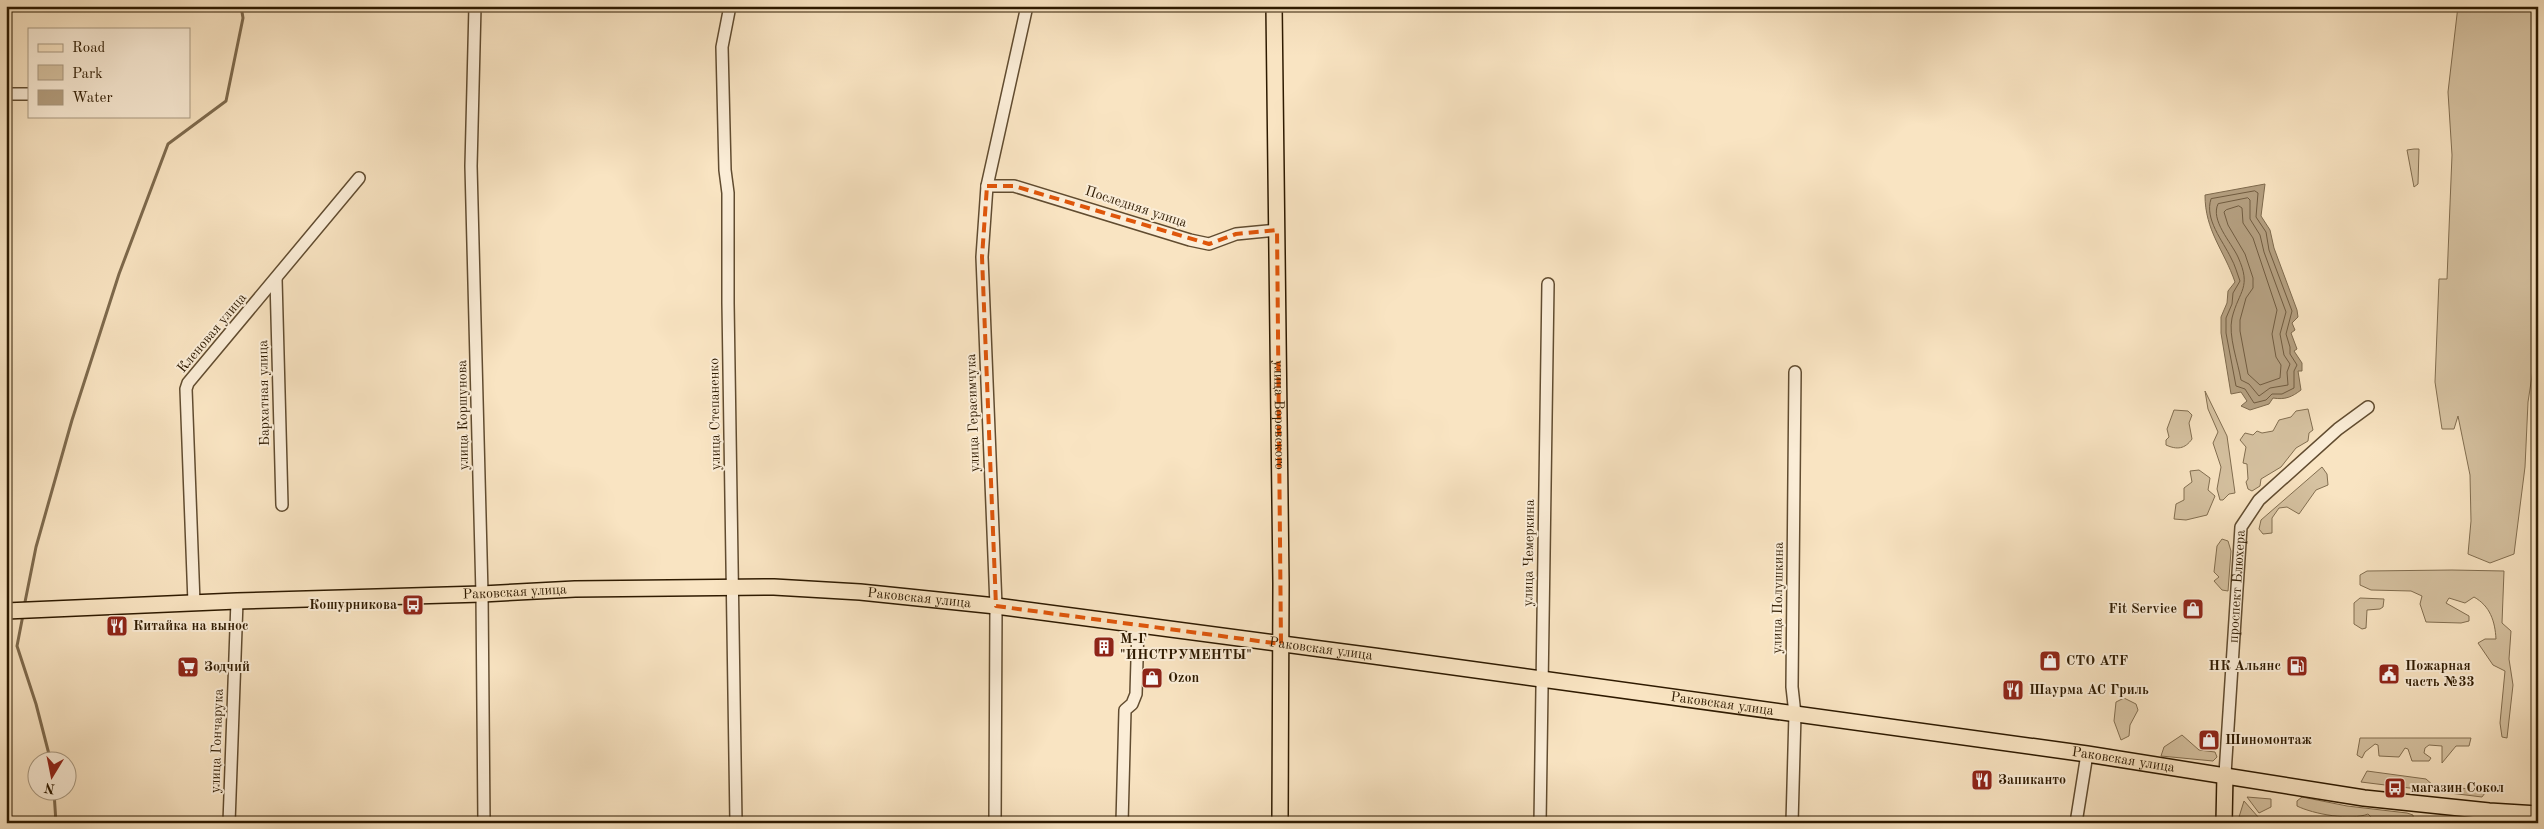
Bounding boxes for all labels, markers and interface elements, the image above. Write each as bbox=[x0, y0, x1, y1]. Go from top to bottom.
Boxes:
legend bbox=[28, 28, 190, 118]
text: Road bbox=[72, 41, 106, 56]
text: Park bbox=[72, 67, 103, 82]
text: Water bbox=[72, 91, 113, 106]
street label: Последняя улица bbox=[1083, 184, 1189, 230]
street label: Кленовая улица bbox=[175, 291, 249, 375]
street label: Бархатная улица bbox=[256, 340, 272, 446]
street label: улица Герасимчука bbox=[964, 353, 982, 472]
street label: улица Степаненко bbox=[707, 358, 723, 470]
street label: улица Коршунова bbox=[455, 360, 471, 470]
street label: улица Воровского bbox=[1271, 360, 1287, 470]
street label: улица Чемеркина bbox=[1521, 499, 1537, 607]
street label: проспект Блюхера bbox=[2227, 529, 2248, 643]
street label: улица Полушкина bbox=[1770, 542, 1786, 654]
street label: Раковская улица bbox=[462, 582, 567, 602]
street label: Раковская улица bbox=[866, 586, 972, 610]
bus stop icon: Кошурникова bbox=[401, 593, 425, 617]
shop icon: Fit Service bbox=[2181, 597, 2205, 621]
place label: Кошурникова bbox=[309, 598, 397, 612]
place label: Fit Service bbox=[2108, 602, 2177, 616]
restaurant icon: Китайка на вынос bbox=[105, 614, 129, 638]
place label: Китайка на вынос bbox=[133, 619, 249, 633]
place label: М-Г "ИНСТРУМЕНТЫ" bbox=[1120, 632, 1252, 662]
building icon: М-Г "ИНСТРУМЕНТЫ" bbox=[1092, 635, 1116, 659]
street label: Раковская улица bbox=[1268, 635, 1374, 663]
shop icon: СТО ATF bbox=[2038, 649, 2062, 673]
place label: СТО ATF bbox=[2066, 654, 2128, 668]
fuel station icon: НК Альянс bbox=[2285, 654, 2309, 678]
supermarket icon: Зодчий bbox=[176, 655, 200, 679]
place label: НК Альянс bbox=[2209, 659, 2281, 673]
place label: Пожарная часть №33 bbox=[2405, 659, 2475, 689]
place label: Зодчий bbox=[204, 660, 250, 674]
public building icon: Пожарная часть №33 bbox=[2377, 662, 2401, 686]
shop icon: Ozon bbox=[1140, 666, 1164, 690]
place label: Ozon bbox=[1168, 671, 1199, 685]
restaurant icon: Шаурма АС Гриль bbox=[2001, 678, 2025, 702]
place label: Шаурма АС Гриль bbox=[2029, 683, 2149, 697]
street label: улица Гончарука bbox=[208, 688, 226, 794]
street label: Раковская улица bbox=[1669, 690, 1775, 718]
shop icon: Шиномонтаж bbox=[2197, 728, 2221, 752]
place label: Шиномонтаж bbox=[2225, 733, 2312, 747]
street label: Раковская улица bbox=[2071, 745, 2176, 775]
north arrow bbox=[28, 752, 78, 802]
restaurant icon: Запиканто bbox=[1970, 768, 1994, 792]
place label: Запиканто bbox=[1998, 773, 2066, 787]
bus stop icon: магазин Сокол bbox=[2383, 776, 2407, 800]
text: N bbox=[43, 780, 56, 796]
place label: магазин Сокол bbox=[2411, 781, 2504, 795]

